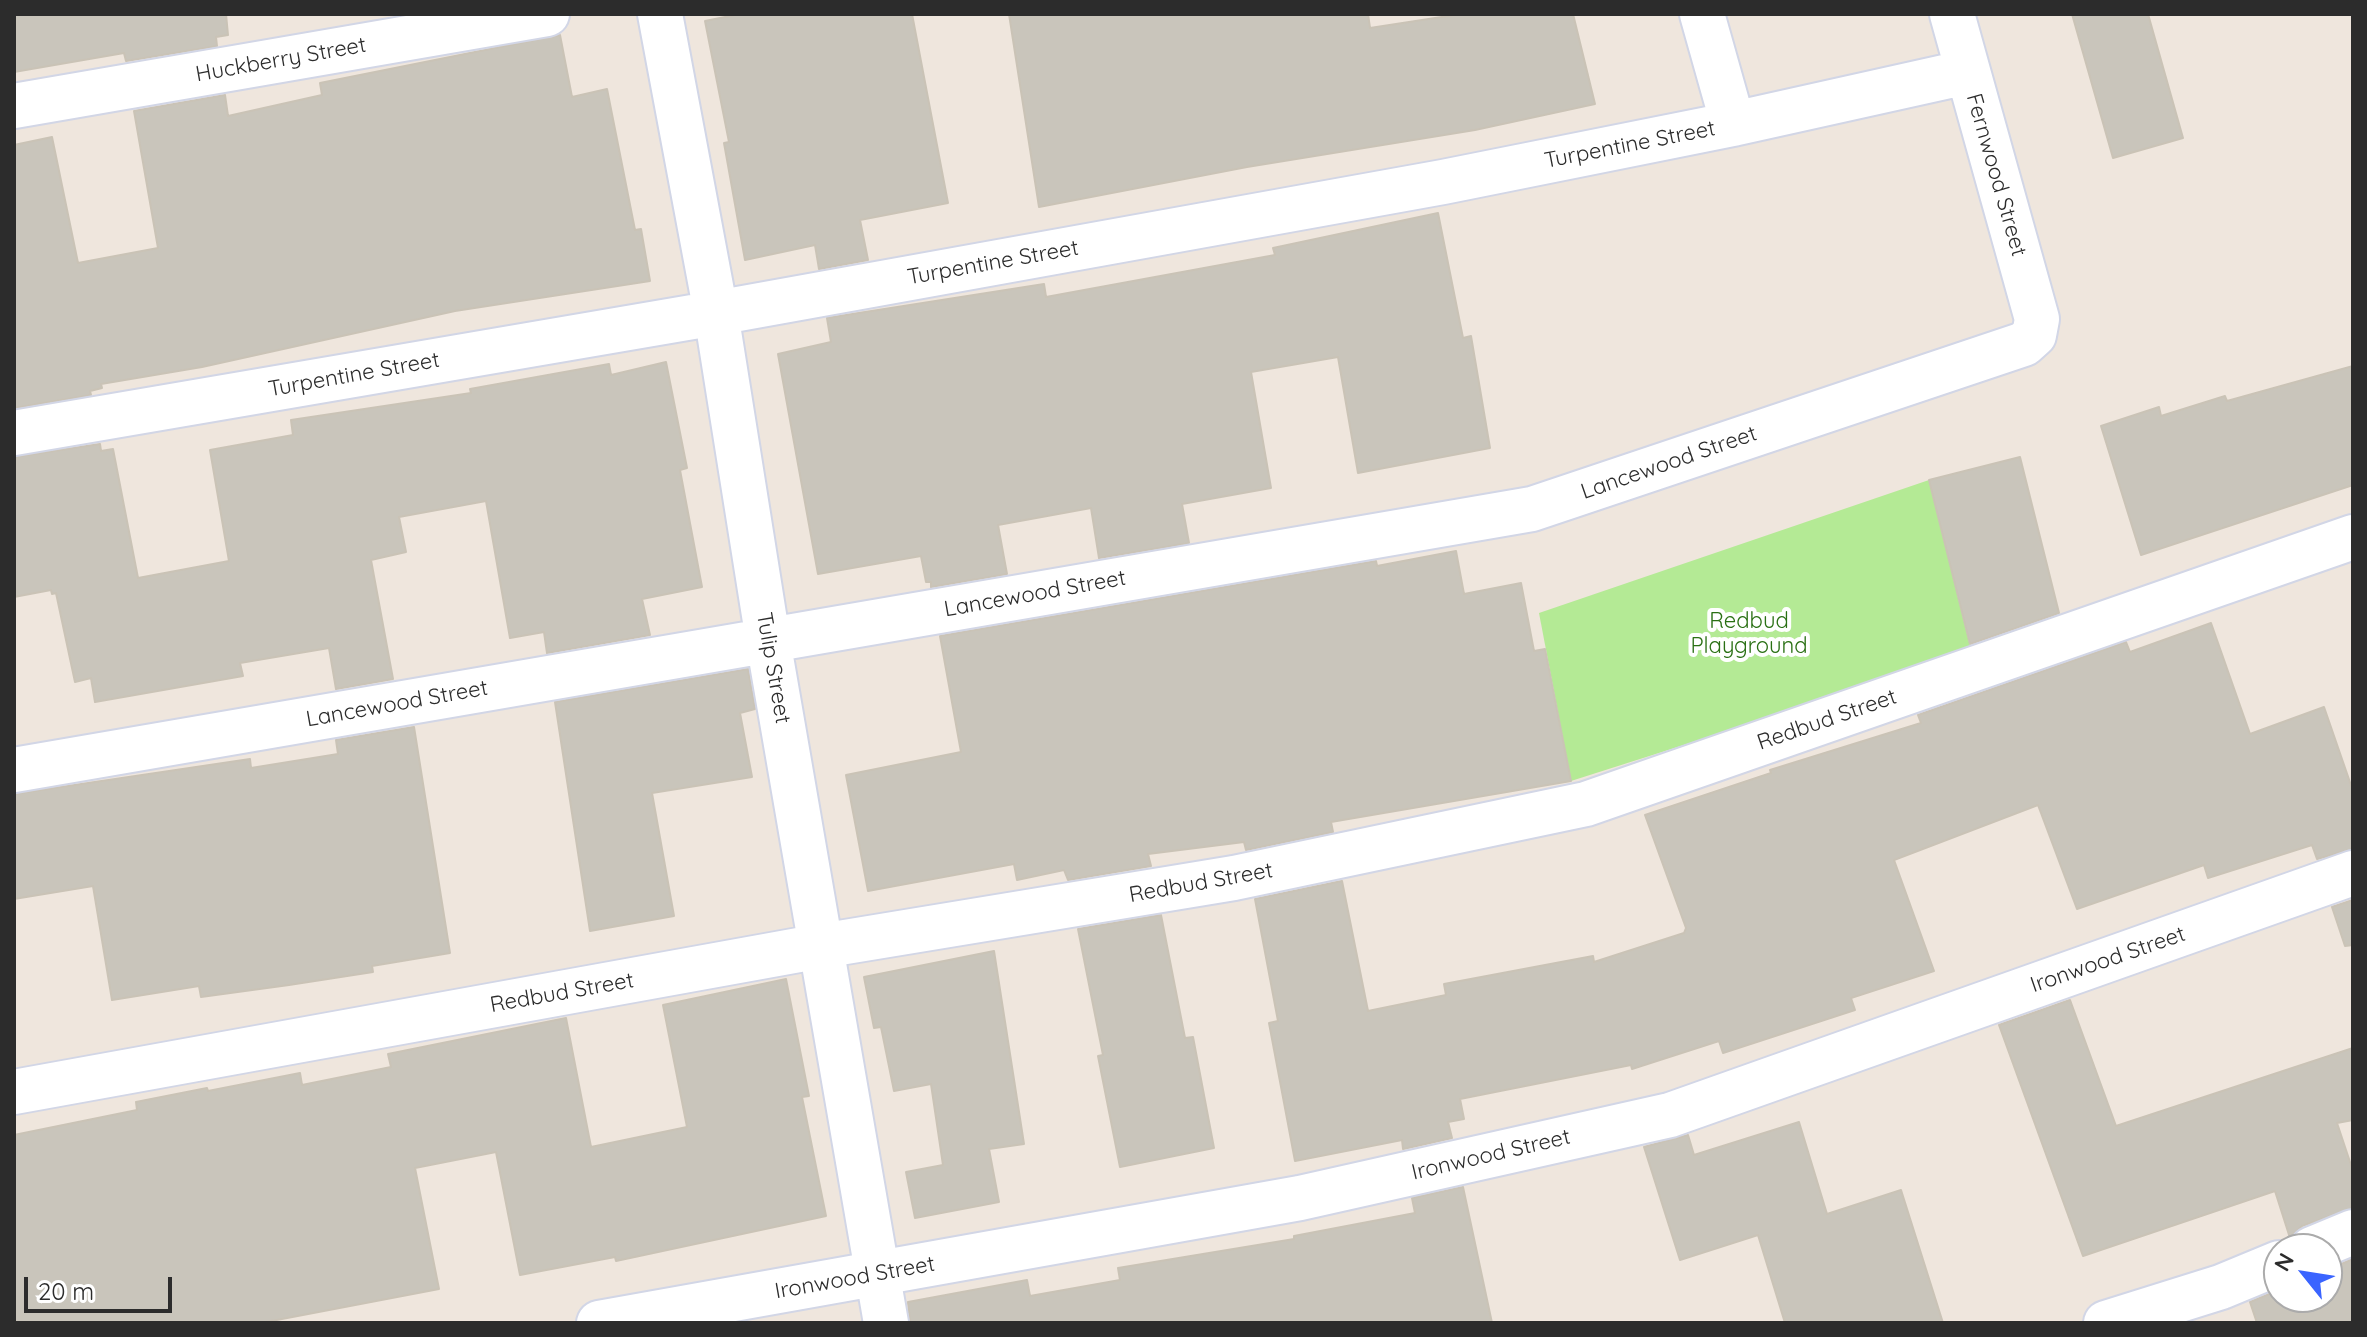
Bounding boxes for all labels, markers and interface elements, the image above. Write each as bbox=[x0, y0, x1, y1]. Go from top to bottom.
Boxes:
street label: Huckberry Street bbox=[194, 32, 368, 88]
street label: Fernwood Street bbox=[1960, 90, 2032, 260]
street label: Turpentine Street bbox=[1542, 115, 1718, 175]
street label: Turpentine Street bbox=[905, 235, 1081, 291]
street label: Turpentine Street bbox=[266, 347, 442, 403]
street label: Lancewood Street bbox=[1578, 421, 1760, 505]
street label: Lancewood Street bbox=[942, 565, 1128, 623]
park label: Redbud Playground bbox=[1690, 608, 1808, 660]
street label: Tulip Street bbox=[750, 610, 796, 726]
street label: Lancewood Street bbox=[304, 675, 490, 733]
street label: Redbud Street bbox=[1754, 684, 1900, 756]
street label: Redbud Street bbox=[1127, 857, 1275, 909]
street label: Ironwood Street bbox=[2027, 921, 2189, 999]
street label: Redbud Street bbox=[488, 967, 636, 1019]
street label: Ironwood Street bbox=[1409, 1124, 1573, 1186]
north arrow bbox=[2263, 1233, 2343, 1313]
text: N bbox=[2268, 1248, 2300, 1276]
street label: Ironwood Street bbox=[773, 1251, 937, 1305]
scale bar bbox=[28, 1261, 176, 1311]
text: 20 m bbox=[38, 1276, 94, 1306]

